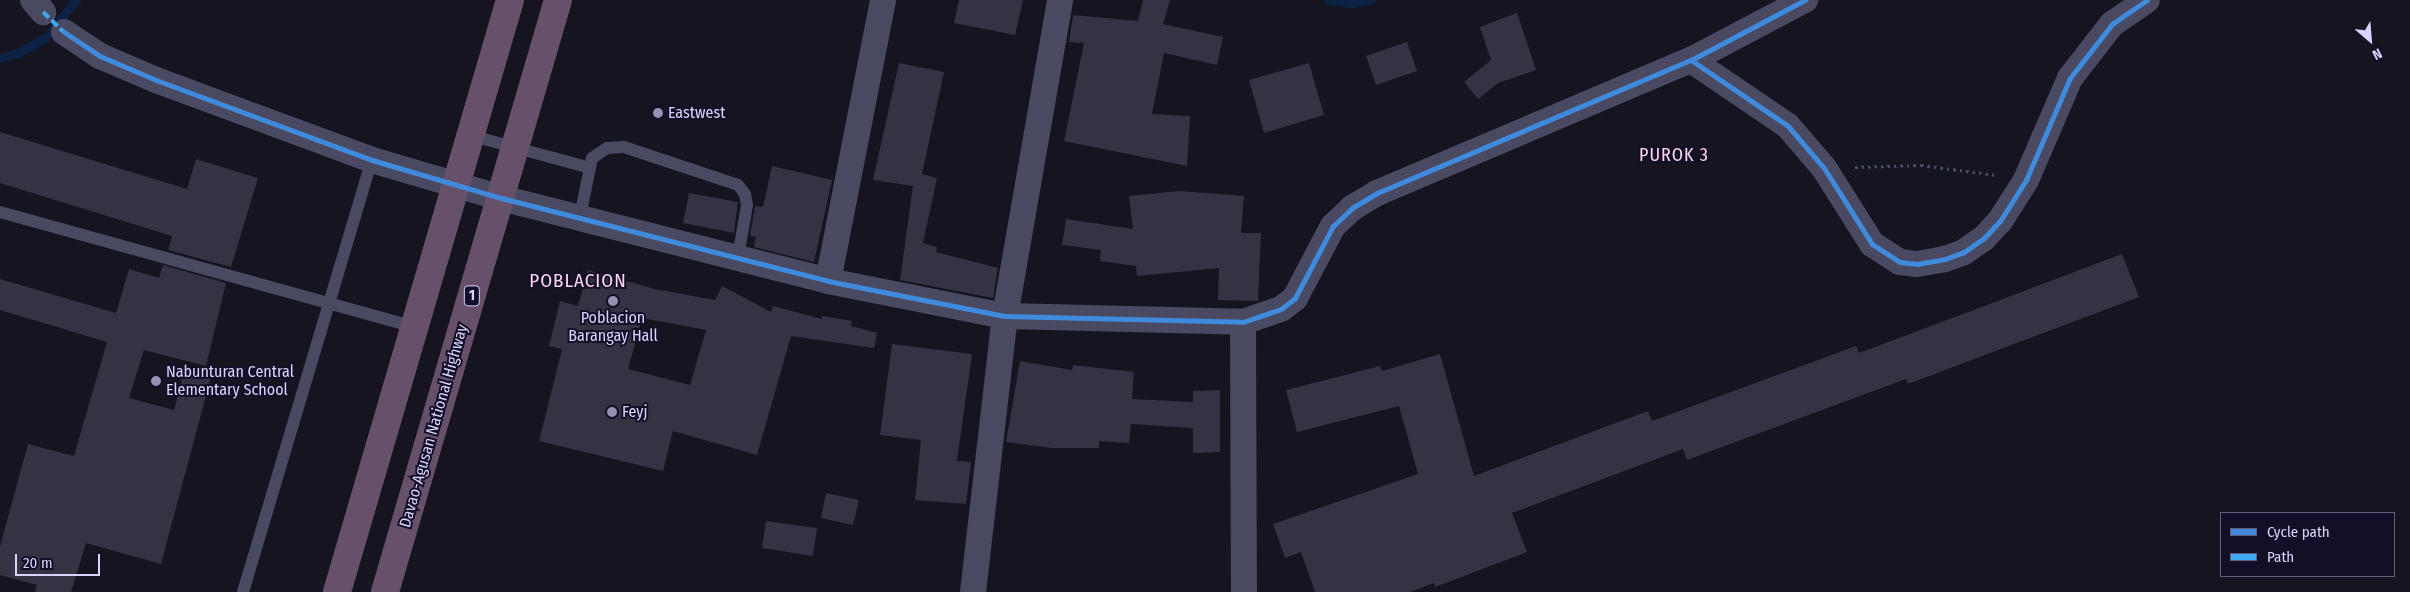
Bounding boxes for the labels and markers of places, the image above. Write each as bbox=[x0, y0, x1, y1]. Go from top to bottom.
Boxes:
place label: Eastwest bbox=[668, 103, 726, 123]
marker: Eastwest bbox=[652, 107, 664, 119]
marker: Poblacion Barangay Hall bbox=[607, 295, 619, 307]
place label: Poblacion Barangay Hall bbox=[568, 308, 658, 346]
place label: Nabunturan Central Elementary School bbox=[166, 362, 294, 400]
marker: Nabunturan Central Elementary School bbox=[150, 375, 162, 387]
place label: Feyj bbox=[622, 402, 647, 422]
marker: Feyj bbox=[606, 406, 618, 418]

